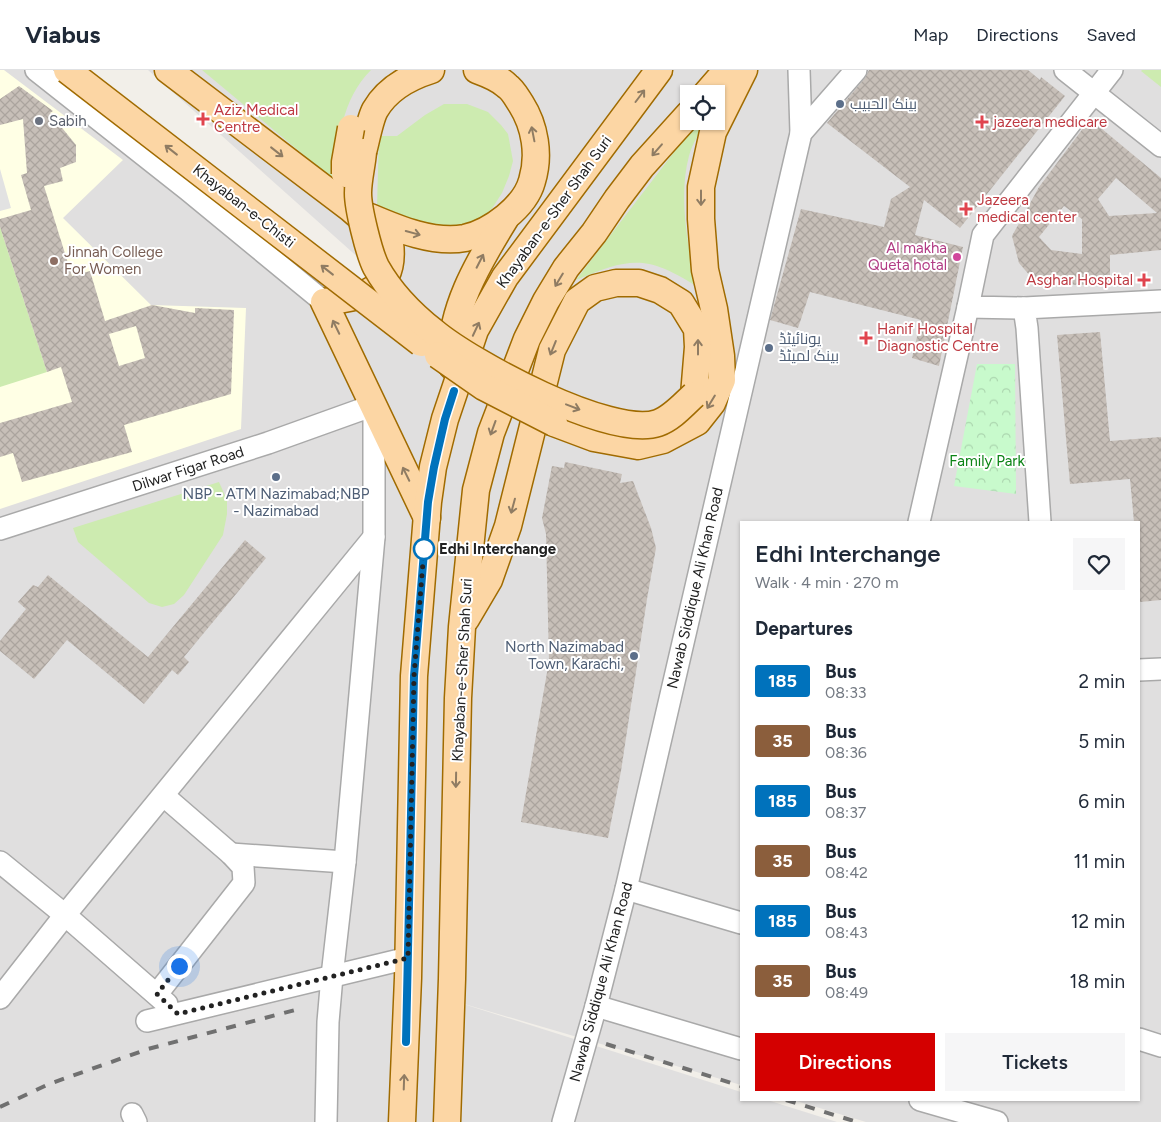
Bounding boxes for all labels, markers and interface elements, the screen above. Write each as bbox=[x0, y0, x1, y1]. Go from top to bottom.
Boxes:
text: Viabus bbox=[25, 20, 101, 49]
text: Map bbox=[913, 24, 948, 46]
text: Directions bbox=[976, 24, 1058, 46]
text: Saved bbox=[1086, 24, 1136, 46]
map controls bbox=[680, 85, 725, 130]
button: locate bbox=[680, 85, 725, 130]
one-way arrow bbox=[634, 90, 645, 103]
place label: بينک الحبيب bbox=[850, 95, 917, 113]
marker: بينک الحبيب bbox=[834, 98, 846, 110]
place label: Aziz Medical Centre bbox=[214, 101, 298, 136]
place label: Sabih bbox=[49, 112, 87, 130]
marker: Aziz Medical Centre bbox=[196, 112, 210, 126]
place label: jazeera medicare bbox=[992, 113, 1107, 131]
marker: Sabih bbox=[33, 115, 45, 127]
marker: jazeera medicare bbox=[975, 115, 989, 129]
one-way arrow bbox=[527, 126, 537, 142]
street label: Khayaban-e-Sher Shah Suri bbox=[493, 132, 615, 292]
one-way arrow bbox=[165, 144, 178, 155]
one-way arrow bbox=[651, 144, 662, 157]
one-way arrow bbox=[270, 146, 283, 157]
street label: Khayaban-e-Chisti bbox=[189, 161, 299, 251]
one-way arrow bbox=[696, 189, 706, 205]
place label: Jazeera medical center bbox=[977, 191, 1077, 226]
marker: Jazeera medical center bbox=[959, 202, 973, 216]
one-way arrow bbox=[404, 228, 420, 238]
place label: Al makha Queta hotal bbox=[868, 239, 947, 274]
place label: Jinnah College For Women bbox=[64, 243, 163, 278]
marker: Al makha Queta hotal bbox=[951, 251, 963, 263]
one-way arrow bbox=[476, 254, 485, 269]
marker: Jinnah College For Women bbox=[48, 255, 60, 267]
one-way arrow bbox=[321, 265, 334, 276]
place label: Asghar Hospital bbox=[1026, 271, 1133, 289]
one-way arrow bbox=[553, 272, 563, 286]
marker: Asghar Hospital bbox=[1137, 273, 1151, 287]
one-way arrow bbox=[331, 320, 340, 335]
place label: Hanif Hospital Diagnostic Centre bbox=[877, 320, 999, 355]
one-way arrow bbox=[472, 322, 482, 337]
place label: یونائیٹڈ بینک لمیٹڈ bbox=[779, 330, 839, 365]
marker: Hanif Hospital Diagnostic Centre bbox=[859, 331, 873, 345]
one-way arrow bbox=[693, 339, 703, 355]
one-way arrow bbox=[548, 341, 557, 356]
marker: یونائیٹڈ بینک لمیٹڈ bbox=[763, 342, 775, 354]
one-way arrow bbox=[706, 395, 716, 409]
one-way arrow bbox=[565, 403, 580, 412]
one-way arrow bbox=[488, 420, 497, 435]
street label: Dilwar Figar Road bbox=[130, 442, 246, 496]
park label: Family Park bbox=[949, 452, 1025, 470]
one-way arrow bbox=[401, 467, 410, 482]
marker: NBP - ATM Nazimabad;NBP - Nazimabad bbox=[270, 471, 282, 483]
place label: NBP - ATM Nazimabad;NBP - Nazimabad bbox=[183, 485, 370, 520]
street label: Nawab Siddique Ali Khan Road bbox=[663, 486, 727, 690]
one-way arrow bbox=[508, 497, 517, 513]
marker: Edhi Interchange bbox=[413, 538, 435, 560]
button: heart bbox=[1073, 538, 1125, 590]
text: Edhi Interchange bbox=[755, 539, 940, 568]
place label: Edhi Interchange bbox=[439, 540, 557, 558]
text: Walk · 4 min · 270 m bbox=[755, 573, 899, 592]
street label: Khayaban-e-Sher Shah Suri bbox=[448, 578, 476, 762]
text: Departures bbox=[755, 617, 853, 640]
place label: North Nazimabad Town, Karachi, bbox=[505, 638, 624, 673]
marker: North Nazimabad Town, Karachi, bbox=[628, 650, 640, 662]
text: Bus bbox=[825, 660, 856, 683]
text: 185 bbox=[768, 670, 797, 692]
text: 2 min bbox=[1079, 670, 1125, 693]
text: 08:33 bbox=[825, 683, 867, 702]
text: Bus bbox=[825, 720, 856, 743]
text: 35 bbox=[772, 730, 793, 752]
text: 5 min bbox=[1078, 730, 1125, 753]
text: 08:36 bbox=[825, 743, 867, 762]
one-way arrow bbox=[451, 771, 461, 787]
text: Bus bbox=[825, 780, 856, 803]
text: 185 bbox=[768, 790, 797, 812]
text: 6 min bbox=[1078, 790, 1125, 813]
text: 08:37 bbox=[825, 803, 866, 822]
text: Bus bbox=[825, 840, 856, 863]
text: 35 bbox=[772, 850, 793, 872]
text: 11 min bbox=[1073, 850, 1125, 873]
text: 08:42 bbox=[825, 863, 868, 882]
street label: Nawab Siddique Ali Khan Road bbox=[566, 880, 636, 1084]
text: Bus bbox=[825, 900, 856, 923]
text: 185 bbox=[768, 910, 797, 932]
text: 12 min bbox=[1071, 910, 1125, 933]
text: 08:43 bbox=[825, 923, 868, 942]
your location bbox=[167, 954, 192, 979]
text: Bus bbox=[825, 960, 856, 983]
text: 35 bbox=[772, 970, 793, 992]
text: 18 min bbox=[1070, 970, 1125, 993]
text: 08:49 bbox=[825, 983, 868, 1002]
button: Directions bbox=[755, 1033, 935, 1091]
button: Tickets bbox=[945, 1033, 1125, 1091]
one-way arrow bbox=[399, 1074, 409, 1090]

